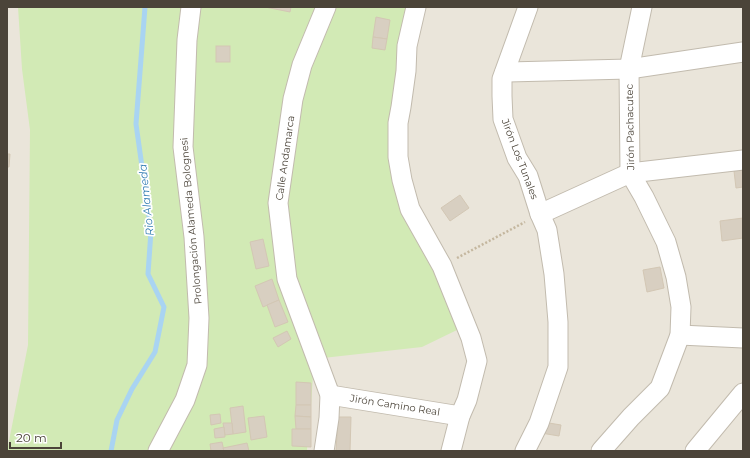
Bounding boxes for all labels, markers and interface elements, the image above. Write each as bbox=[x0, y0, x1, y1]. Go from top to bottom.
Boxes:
street label: Jirón Pachacutec bbox=[623, 83, 637, 171]
street label: Calle Andamarca bbox=[273, 115, 297, 201]
street label: Jirón Los Tunales bbox=[498, 116, 541, 201]
street label: Prolongación Alameda Bolognesi bbox=[177, 137, 205, 305]
water label: Rio Alameda bbox=[135, 163, 157, 237]
street label: Jirón Camino Real bbox=[348, 391, 441, 419]
scale bar bbox=[10, 424, 61, 450]
text: 20 m bbox=[16, 430, 47, 445]

